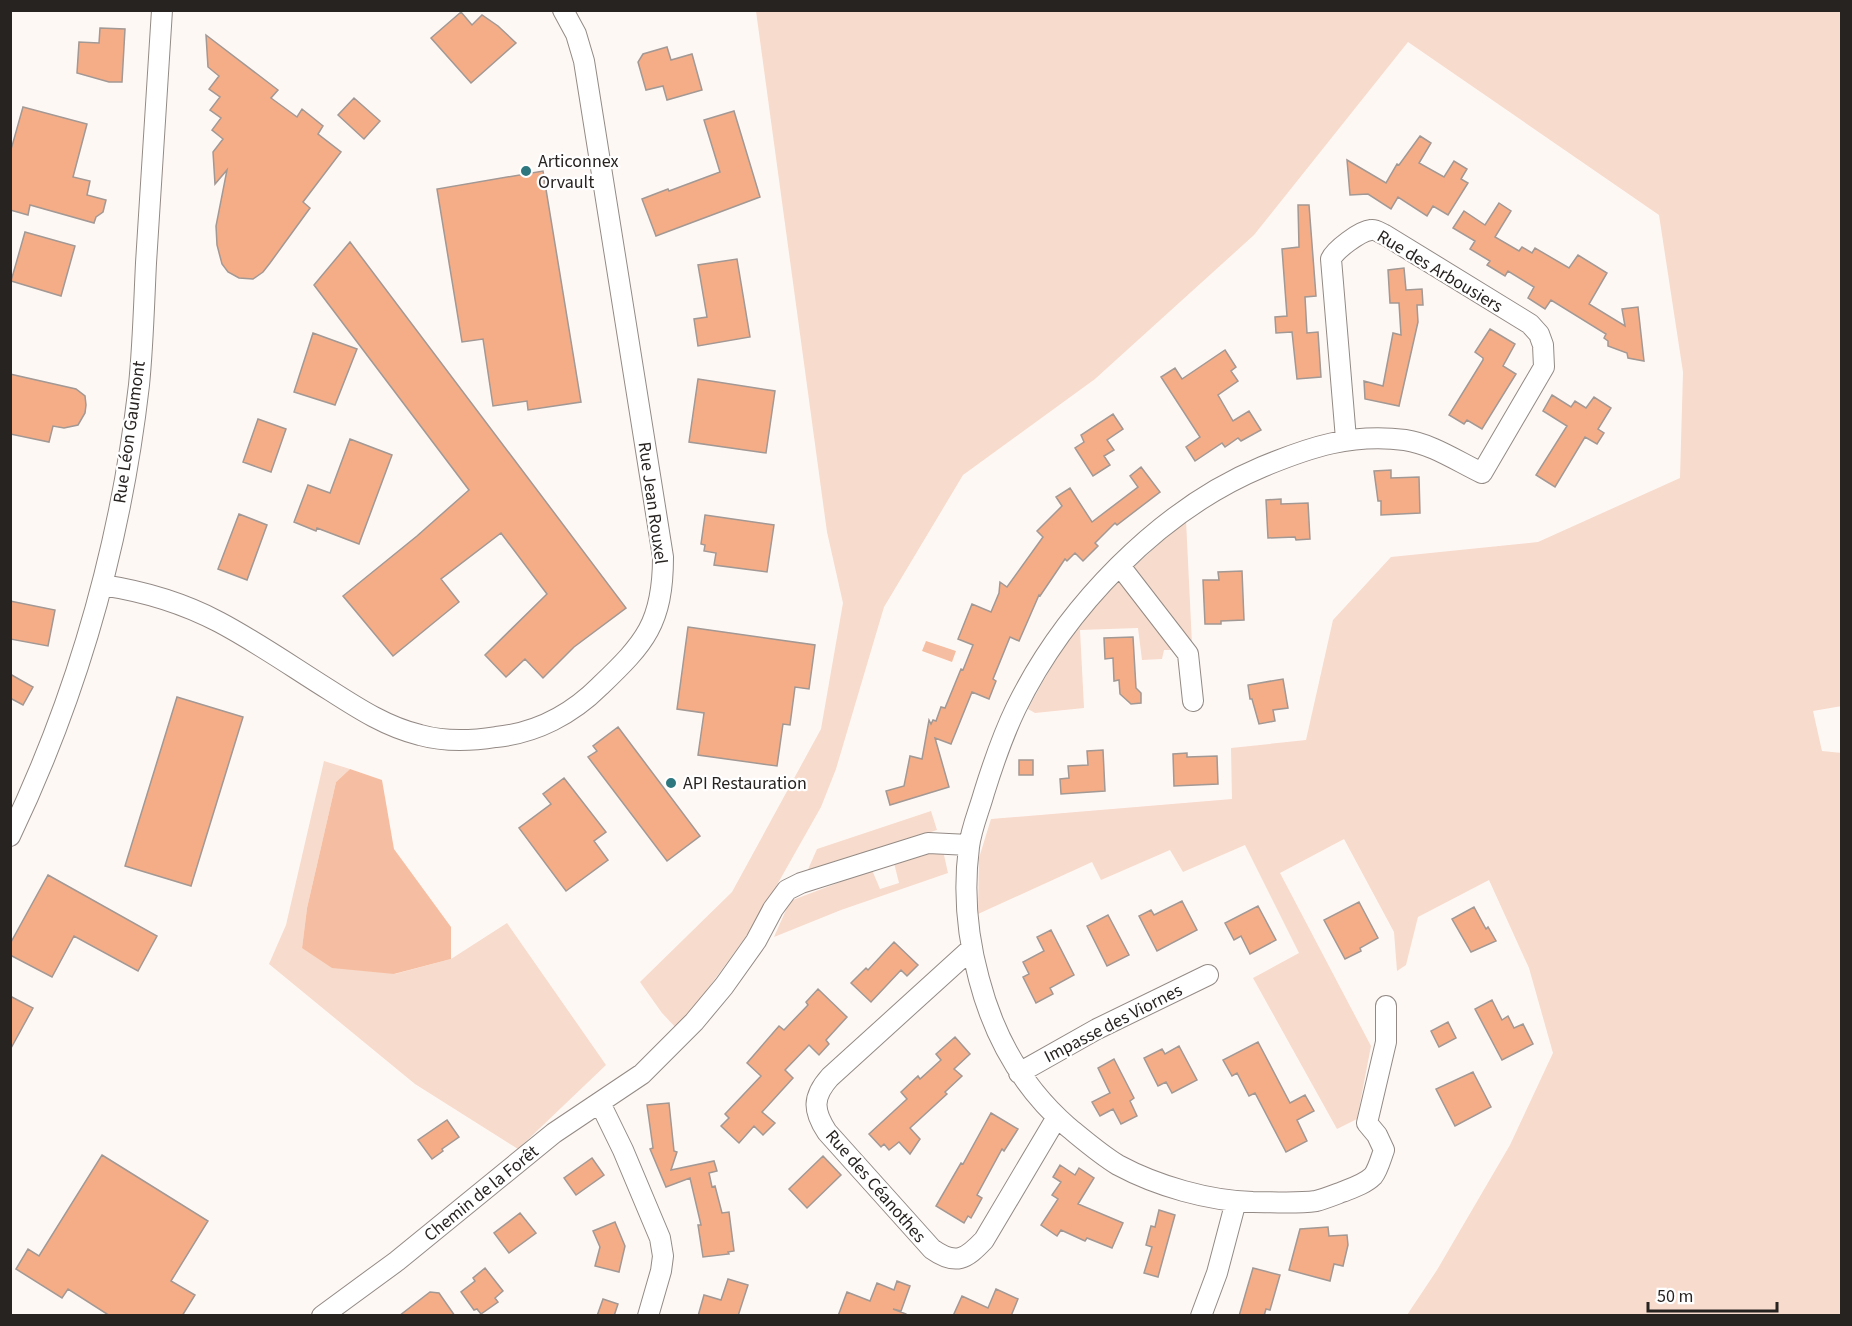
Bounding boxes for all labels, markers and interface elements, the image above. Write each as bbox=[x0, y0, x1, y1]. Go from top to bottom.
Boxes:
place label: Articonnex Orvault bbox=[538, 149, 619, 195]
marker: Articonnex Orvault bbox=[519, 164, 533, 178]
street label: Rue des Arbousiers bbox=[1372, 224, 1507, 319]
street label: Rue Léon Gaumont bbox=[107, 359, 152, 505]
street label: Rue Jean Rouxel bbox=[632, 440, 673, 566]
place label: API Restauration bbox=[683, 771, 807, 796]
marker: API Restauration bbox=[664, 776, 678, 790]
street label: Impasse des Viornes bbox=[1040, 978, 1187, 1069]
street label: Rue des Céanothes bbox=[820, 1124, 932, 1248]
street label: Chemin de la Forêt bbox=[419, 1139, 544, 1247]
scale bar bbox=[1648, 1275, 1777, 1313]
text: 50 m bbox=[1657, 1284, 1693, 1309]

